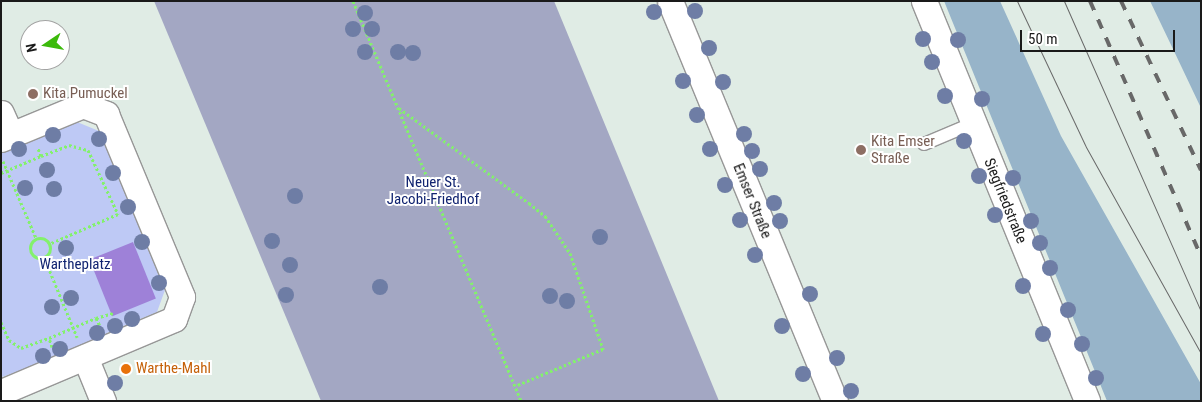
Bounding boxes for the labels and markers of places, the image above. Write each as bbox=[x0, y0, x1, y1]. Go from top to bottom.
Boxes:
place label: Kita Pumuckel bbox=[43, 85, 128, 103]
marker: Kita Pumuckel bbox=[27, 88, 39, 100]
place label: Kita Emser Straße bbox=[871, 132, 935, 167]
marker: Kita Emser Straße bbox=[855, 144, 867, 156]
place label: Warthe-Mahl bbox=[136, 360, 211, 378]
marker: Warthe-Mahl bbox=[120, 363, 132, 375]

